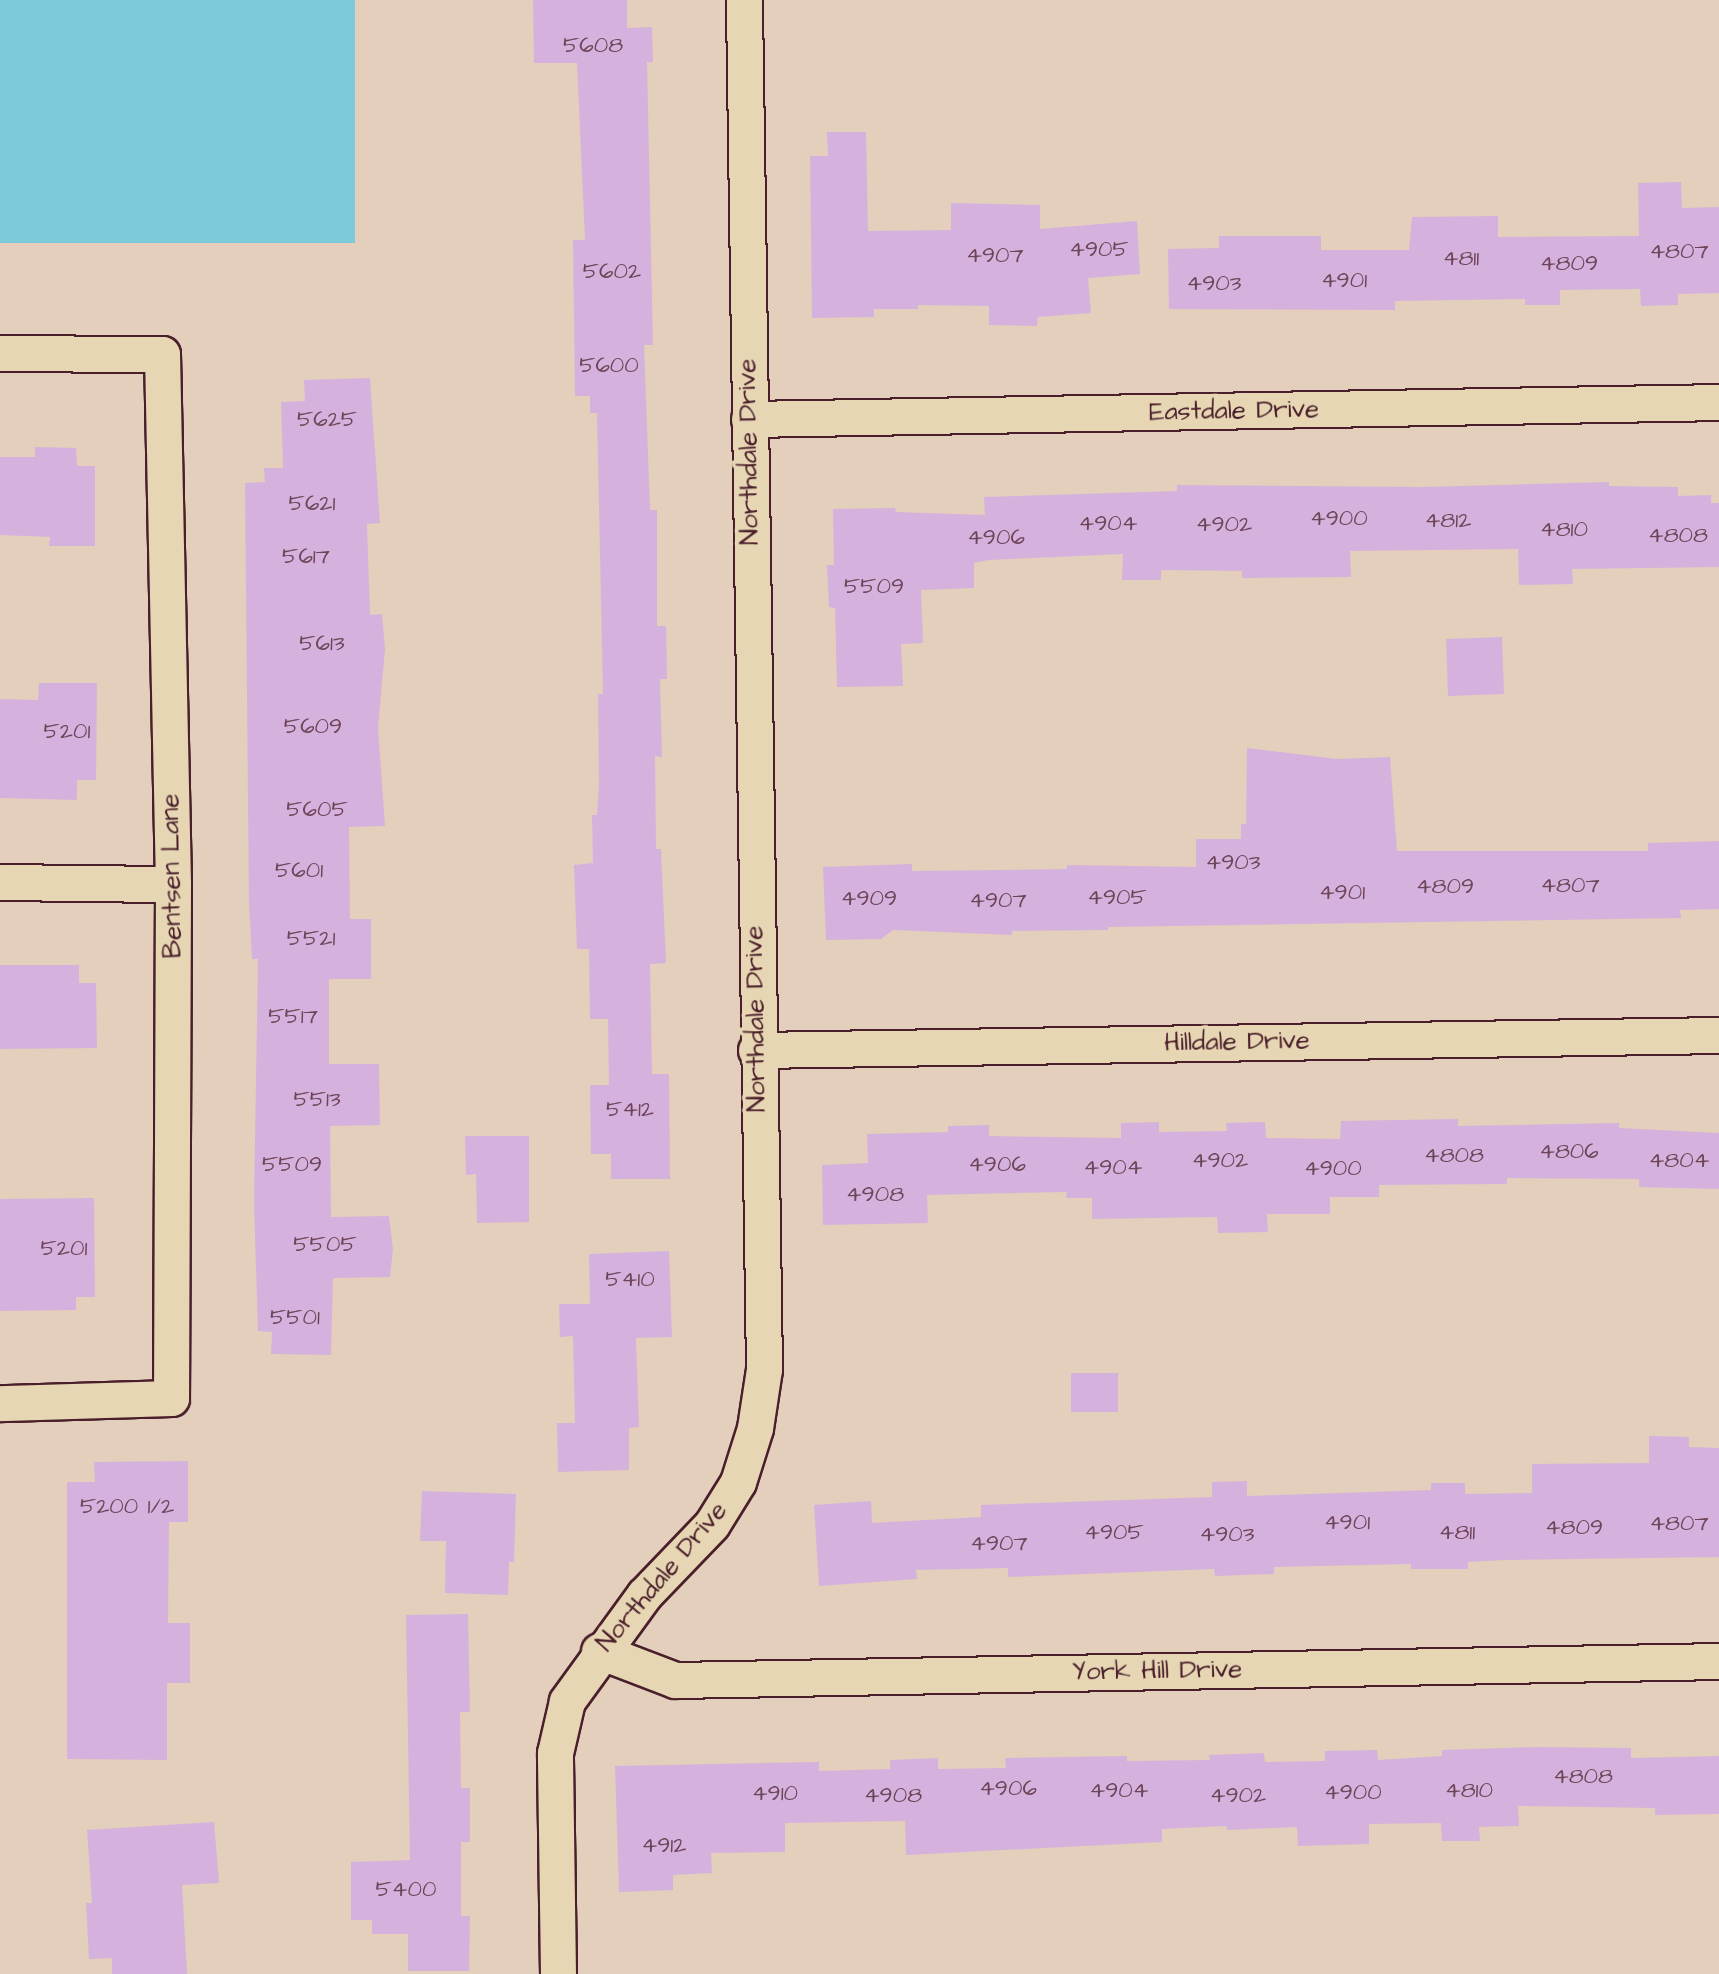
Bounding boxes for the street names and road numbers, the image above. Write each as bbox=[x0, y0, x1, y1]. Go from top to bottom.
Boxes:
street label: Northdale Drive bbox=[732, 359, 766, 545]
street label: Eastdale Drive bbox=[1149, 394, 1319, 428]
street label: Bentsen Lane bbox=[155, 793, 189, 959]
street label: Northdale Drive bbox=[739, 926, 773, 1112]
street label: Hilldale Drive bbox=[1164, 1025, 1310, 1059]
street label: Northdale Drive bbox=[590, 1496, 734, 1658]
street label: York Hill Drive bbox=[1072, 1654, 1242, 1688]

